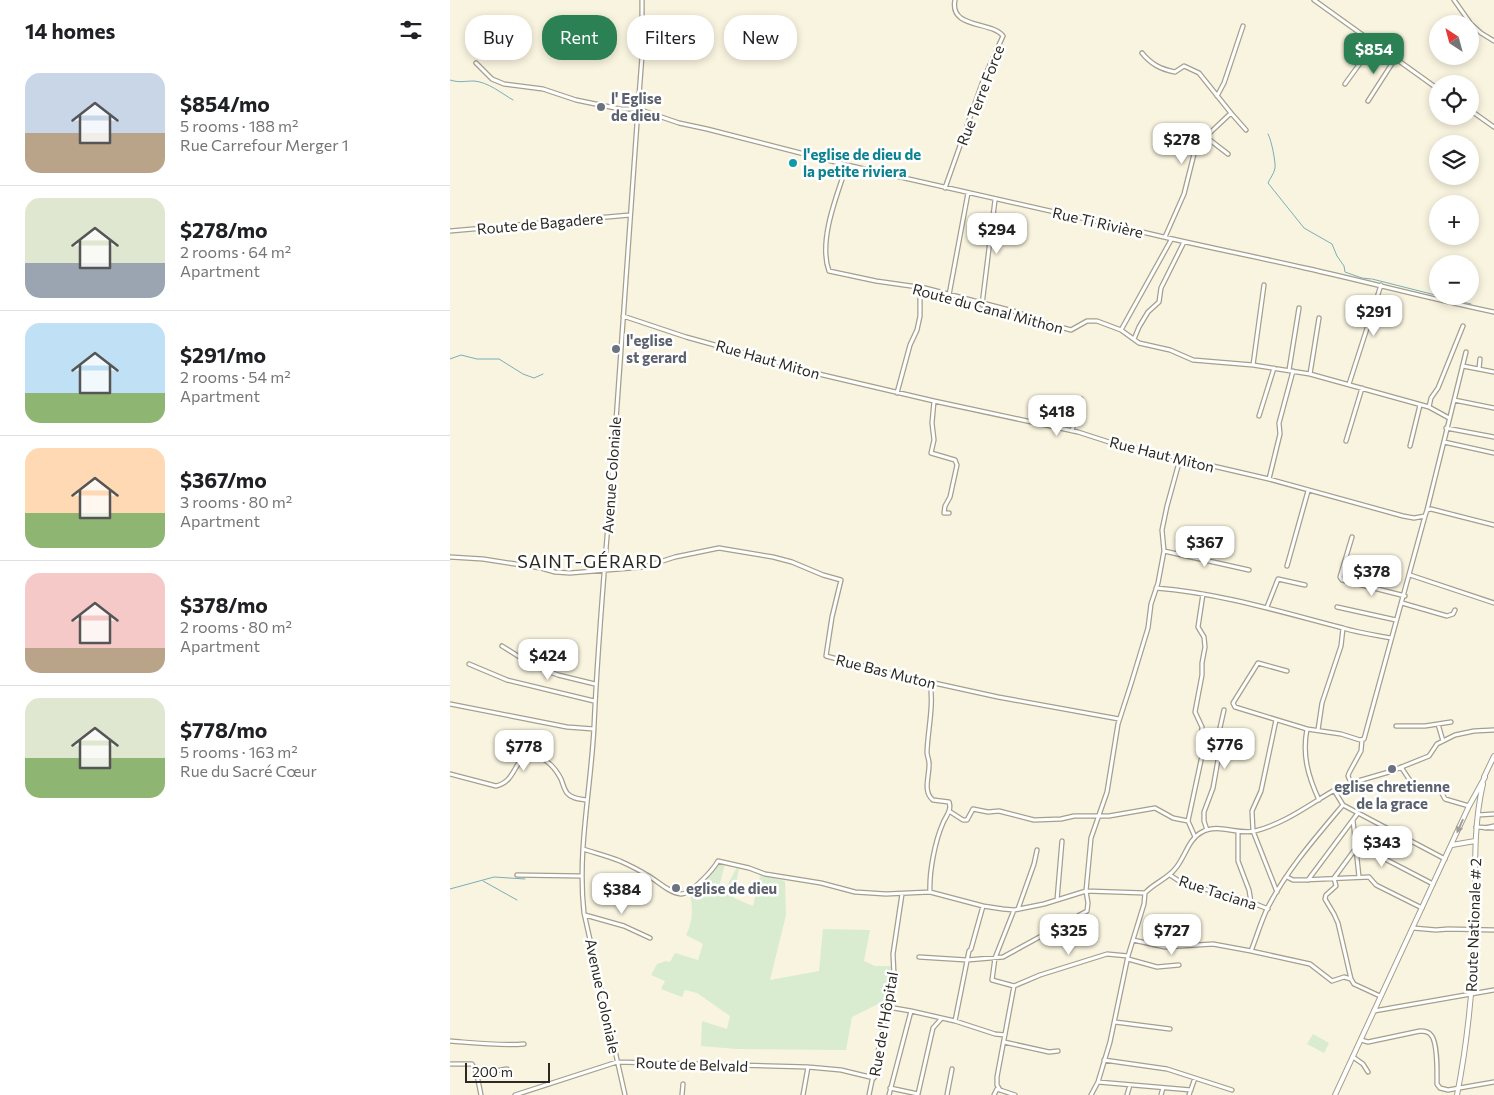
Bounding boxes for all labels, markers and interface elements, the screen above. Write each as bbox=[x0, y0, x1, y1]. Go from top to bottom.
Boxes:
chip: Buy bbox=[465, 15, 532, 60]
chip: Rent bbox=[542, 15, 617, 60]
chip: Filters bbox=[627, 15, 714, 60]
chip: New bbox=[724, 15, 797, 60]
north arrow bbox=[1429, 15, 1479, 65]
map controls bbox=[1429, 15, 1479, 305]
icon: filters bbox=[397, 16, 425, 44]
text: 14 homes bbox=[25, 18, 115, 43]
pin: $854 bbox=[1344, 32, 1404, 75]
text: $854 bbox=[1355, 39, 1393, 58]
street label: Rue Terre Force bbox=[953, 42, 1007, 148]
button: locate bbox=[1429, 75, 1479, 125]
place label: l' Eglise de dieu bbox=[611, 89, 662, 124]
text: $854/mo bbox=[180, 91, 270, 116]
icon: home bbox=[65, 93, 125, 153]
marker: l' Eglise de dieu bbox=[595, 101, 607, 113]
text: 5 rooms · 188 m² bbox=[180, 116, 298, 135]
pin: $278 bbox=[1152, 122, 1212, 165]
text: $278 bbox=[1164, 129, 1200, 148]
text: Rue Carrefour Merger 1 bbox=[180, 135, 348, 154]
button: layers bbox=[1429, 135, 1479, 185]
place label: l'eglise de dieu de la petite riviera bbox=[803, 145, 921, 180]
marker: l'eglise de dieu de la petite riviera bbox=[787, 157, 799, 169]
button: + bbox=[1429, 195, 1479, 245]
street label: Rue Ti Rivière bbox=[1051, 203, 1145, 241]
street label: Route de Bagadere bbox=[476, 209, 604, 237]
pin: $294 bbox=[967, 212, 1027, 255]
text: $278/mo bbox=[180, 217, 268, 242]
icon: home bbox=[65, 218, 125, 278]
text: $294 bbox=[978, 219, 1016, 238]
text: 2 rooms · 64 m² bbox=[180, 242, 291, 261]
button: − bbox=[1429, 255, 1479, 305]
text: Apartment bbox=[180, 261, 260, 280]
street label: Route du Canal Mithon bbox=[911, 279, 1065, 337]
pin: $291 bbox=[1344, 294, 1404, 337]
text: $291 bbox=[1356, 301, 1392, 320]
place label: l'eglise st gerard bbox=[626, 331, 687, 366]
street label: Rue Haut Miton bbox=[714, 336, 822, 382]
text: $291/mo bbox=[180, 342, 266, 367]
icon: home bbox=[65, 343, 125, 403]
marker: l'eglise st gerard bbox=[610, 343, 622, 355]
text: 2 rooms · 54 m² bbox=[180, 367, 291, 386]
text: Apartment bbox=[180, 386, 260, 405]
pin: $418 bbox=[1027, 394, 1087, 437]
text: $418 bbox=[1039, 401, 1075, 420]
street label: Avenue Coloniale bbox=[598, 416, 624, 534]
street label: Rue Haut Miton bbox=[1108, 432, 1216, 476]
text: $367/mo bbox=[180, 467, 267, 492]
icon: home bbox=[65, 468, 125, 528]
text: 3 rooms · 80 m² bbox=[180, 492, 292, 511]
text: Apartment bbox=[180, 511, 260, 530]
pin: $367 bbox=[1175, 526, 1235, 568]
text: $367 bbox=[1186, 532, 1224, 551]
district label: SAINT-GÉRARD bbox=[517, 550, 663, 572]
pin: $378 bbox=[1342, 554, 1402, 597]
text: $378 bbox=[1354, 561, 1390, 580]
text: $378/mo bbox=[180, 592, 268, 617]
icon: home bbox=[65, 593, 125, 653]
text: 2 rooms · 80 m² bbox=[180, 617, 292, 636]
text: Apartment bbox=[180, 636, 260, 655]
pin: $424 bbox=[518, 638, 578, 681]
text: $424 bbox=[529, 645, 567, 664]
street label: Rue Bas Muton bbox=[834, 650, 938, 692]
text: $778/mo bbox=[180, 717, 267, 742]
icon: home bbox=[65, 718, 125, 778]
pin: $776 bbox=[1195, 728, 1255, 770]
pin: $778 bbox=[494, 730, 554, 772]
text: $776 bbox=[1207, 734, 1243, 753]
text: $778 bbox=[506, 736, 542, 755]
text: 5 rooms · 163 m² bbox=[180, 742, 298, 761]
text: Rue du Sacré Cœur bbox=[180, 761, 317, 780]
marker: eglise chretienne de la grace bbox=[1386, 763, 1398, 775]
place label: eglise chretienne de la grace bbox=[1334, 777, 1450, 812]
one-way arrow bbox=[1456, 819, 1464, 834]
pin: $343 bbox=[1352, 826, 1412, 868]
text: $343 bbox=[1363, 832, 1401, 851]
street label: Route Nationale # 2 bbox=[1462, 858, 1484, 992]
street label: Rue Taciana bbox=[1177, 871, 1259, 913]
pin: $384 bbox=[592, 872, 652, 915]
text: $384 bbox=[603, 879, 641, 898]
place label: eglise de dieu bbox=[686, 879, 777, 897]
marker: eglise de dieu bbox=[670, 882, 682, 894]
pin: $325 bbox=[1039, 914, 1099, 956]
pin: $727 bbox=[1142, 914, 1202, 956]
text: $325 bbox=[1051, 920, 1087, 939]
text: $727 bbox=[1154, 920, 1190, 939]
street label: Avenue Coloniale bbox=[582, 937, 624, 1055]
street label: Rue de l'Hôpital bbox=[865, 970, 901, 1078]
street label: Route de Belvald bbox=[635, 1053, 749, 1075]
scale bar bbox=[465, 1060, 550, 1083]
text: 200 m bbox=[472, 1063, 513, 1080]

